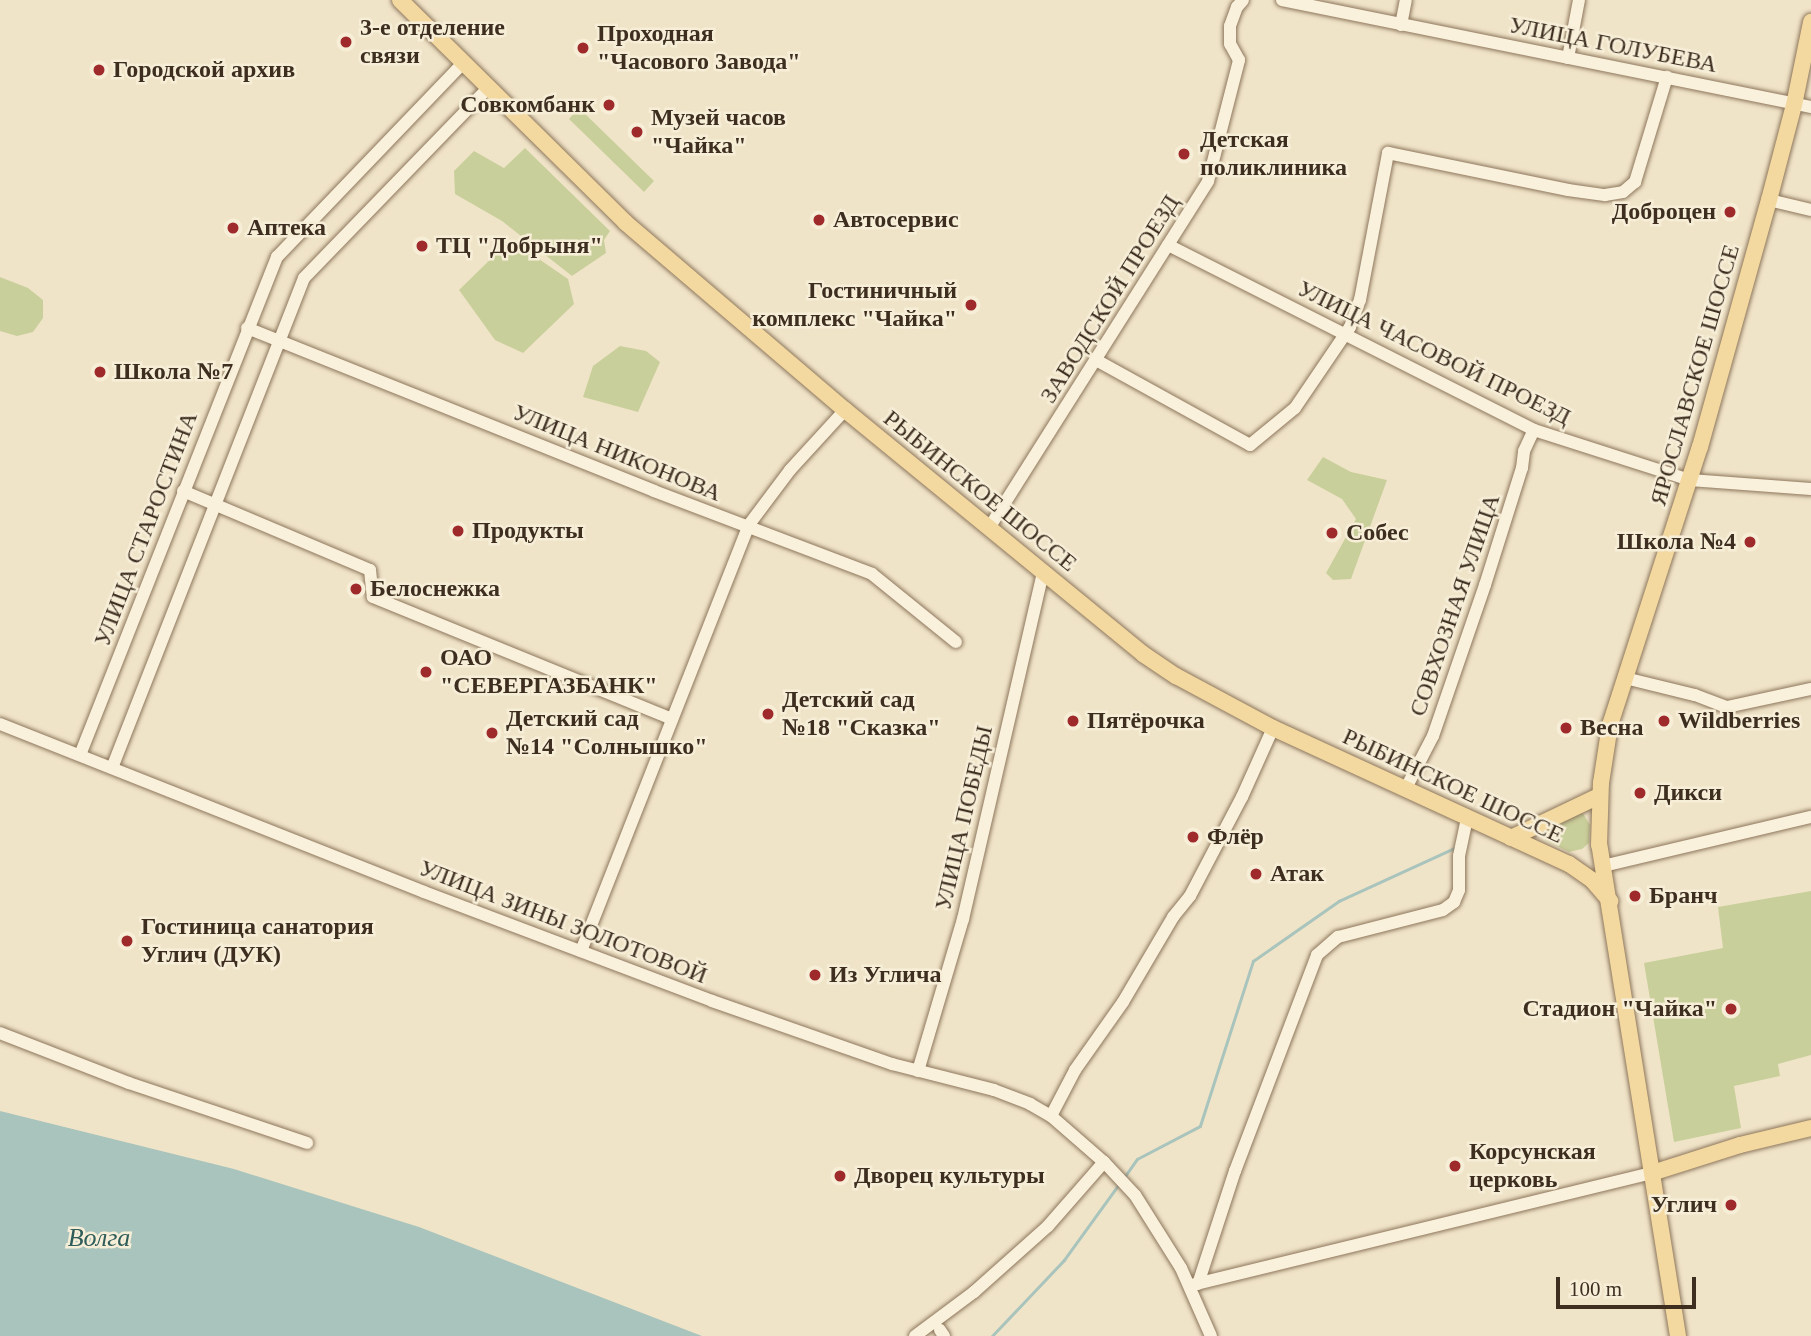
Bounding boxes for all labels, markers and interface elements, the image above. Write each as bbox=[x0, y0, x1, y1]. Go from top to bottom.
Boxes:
street label: УЛИЦА ГОЛУБЕВА bbox=[1506, 11, 1720, 79]
place label: 3-е отделение связи bbox=[360, 14, 505, 70]
place label: Проходная "Часового 3авода" bbox=[597, 20, 801, 76]
marker: 3-е отделение связи bbox=[338, 34, 354, 50]
marker: Проходная "Часового 3авода" bbox=[575, 40, 591, 56]
place label: Городской архив bbox=[113, 56, 295, 84]
marker: Городской архив bbox=[91, 62, 107, 78]
place label: Совкомбанк bbox=[460, 91, 595, 119]
marker: Совкомбанк bbox=[601, 97, 617, 113]
place label: Музей часов "Чайка" bbox=[651, 104, 786, 160]
marker: Музей часов "Чайка" bbox=[629, 124, 645, 140]
place label: Детская поликлиника bbox=[1200, 126, 1347, 182]
marker: Детская поликлиника bbox=[1174, 144, 1194, 164]
street label: ЗАВОДСКОЙ ПРОЕЗД bbox=[1034, 190, 1186, 408]
place label: Доброцен bbox=[1612, 198, 1716, 226]
marker: Доброцен bbox=[1722, 204, 1738, 220]
place label: Автосервис bbox=[833, 206, 959, 234]
marker: Автосервис bbox=[811, 212, 827, 228]
place label: Аптека bbox=[247, 214, 326, 242]
marker: Аптека bbox=[225, 220, 241, 236]
place label: ТЦ "Добрыня" bbox=[436, 232, 603, 260]
marker: ТЦ "Добрыня" bbox=[414, 238, 430, 254]
street label: ЯРОСЛАВСКОЕ ШОССЕ bbox=[1644, 241, 1746, 509]
street label: УЛИЦА ЧАСОВОЙ ПРОЕЗД bbox=[1293, 274, 1575, 432]
place label: Гостиничный комплекс "Чайка" bbox=[752, 277, 957, 333]
marker: Гостиничный комплекс "Чайка" bbox=[963, 297, 979, 313]
place label: Школа №7 bbox=[114, 358, 233, 386]
marker: Школа №7 bbox=[92, 364, 108, 380]
street label: УЛИЦА НИКОНОВА bbox=[508, 398, 726, 508]
street label: РЫБИНСКОЕ ШОССЕ bbox=[877, 404, 1083, 578]
street label: УЛИЦА СТАРОСТИНА bbox=[88, 407, 204, 651]
street label: СОВХОЗНАЯ УЛИЦА bbox=[1403, 490, 1507, 720]
place label: Продукты bbox=[472, 517, 584, 545]
place label: Собес bbox=[1346, 519, 1409, 547]
marker: Продукты bbox=[450, 523, 466, 539]
marker: Собес bbox=[1324, 525, 1340, 541]
place label: Школа №4 bbox=[1617, 528, 1736, 556]
marker: Школа №4 bbox=[1742, 534, 1758, 550]
place label: Белоснежка bbox=[370, 575, 500, 603]
marker: Белоснежка bbox=[348, 581, 364, 597]
place label: ОАО "СЕВЕРГАЗБАНК" bbox=[440, 644, 658, 700]
marker: ОАО "СЕВЕРГАЗБАНК" bbox=[418, 664, 434, 680]
place label: Детский сад №18 "Сказка" bbox=[782, 686, 941, 742]
place label: Детский сад №14 "Солнышко" bbox=[506, 705, 708, 761]
marker: Детский сад №18 "Сказка" bbox=[760, 706, 776, 722]
place label: Пятёрочка bbox=[1087, 707, 1205, 735]
place label: Wildberries bbox=[1678, 707, 1800, 735]
marker: Пятёрочка bbox=[1065, 713, 1081, 729]
marker: Wildberries bbox=[1656, 713, 1672, 729]
place label: Весна bbox=[1580, 714, 1643, 742]
marker: Весна bbox=[1558, 720, 1574, 736]
street label: РЫБИНСКОЕ ШОССЕ bbox=[1338, 722, 1568, 850]
street label: УЛИЦА ПОБЕДЫ bbox=[929, 723, 999, 913]
marker: Детский сад №14 "Солнышко" bbox=[484, 725, 500, 741]
place label: Дикси bbox=[1654, 779, 1722, 807]
marker: Дикси bbox=[1632, 785, 1648, 801]
place label: Флёр bbox=[1207, 823, 1264, 851]
marker: Флёр bbox=[1185, 829, 1201, 845]
street label: УЛИЦА ЗИНЫ ЗОЛОТОВОЙ bbox=[415, 854, 711, 990]
place label: Атак bbox=[1270, 860, 1324, 888]
marker: Атак bbox=[1248, 866, 1264, 882]
place label: Бранч bbox=[1649, 882, 1718, 910]
marker: Бранч bbox=[1627, 888, 1643, 904]
place label: Гостиница санатория Углич (ДУК) bbox=[141, 913, 374, 969]
marker: Гостиница санатория Углич (ДУК) bbox=[119, 933, 135, 949]
place label: Из Углича bbox=[829, 961, 941, 989]
marker: Из Углича bbox=[807, 967, 823, 983]
place label: Стадион "Чайка" bbox=[1523, 995, 1717, 1023]
marker: Стадион "Чайка" bbox=[1723, 1001, 1739, 1017]
place label: Корсунская церковь bbox=[1469, 1138, 1596, 1194]
marker: Корсунская церковь bbox=[1447, 1158, 1463, 1174]
place label: Дворец культуры bbox=[854, 1162, 1045, 1190]
marker: Дворец культуры bbox=[832, 1168, 848, 1184]
place label: Углич bbox=[1651, 1191, 1717, 1219]
marker: Углич bbox=[1723, 1197, 1739, 1213]
water label: Волга bbox=[68, 1222, 130, 1254]
scale bar bbox=[1559, 1262, 1699, 1306]
text: 100 m bbox=[1569, 1277, 1622, 1301]

